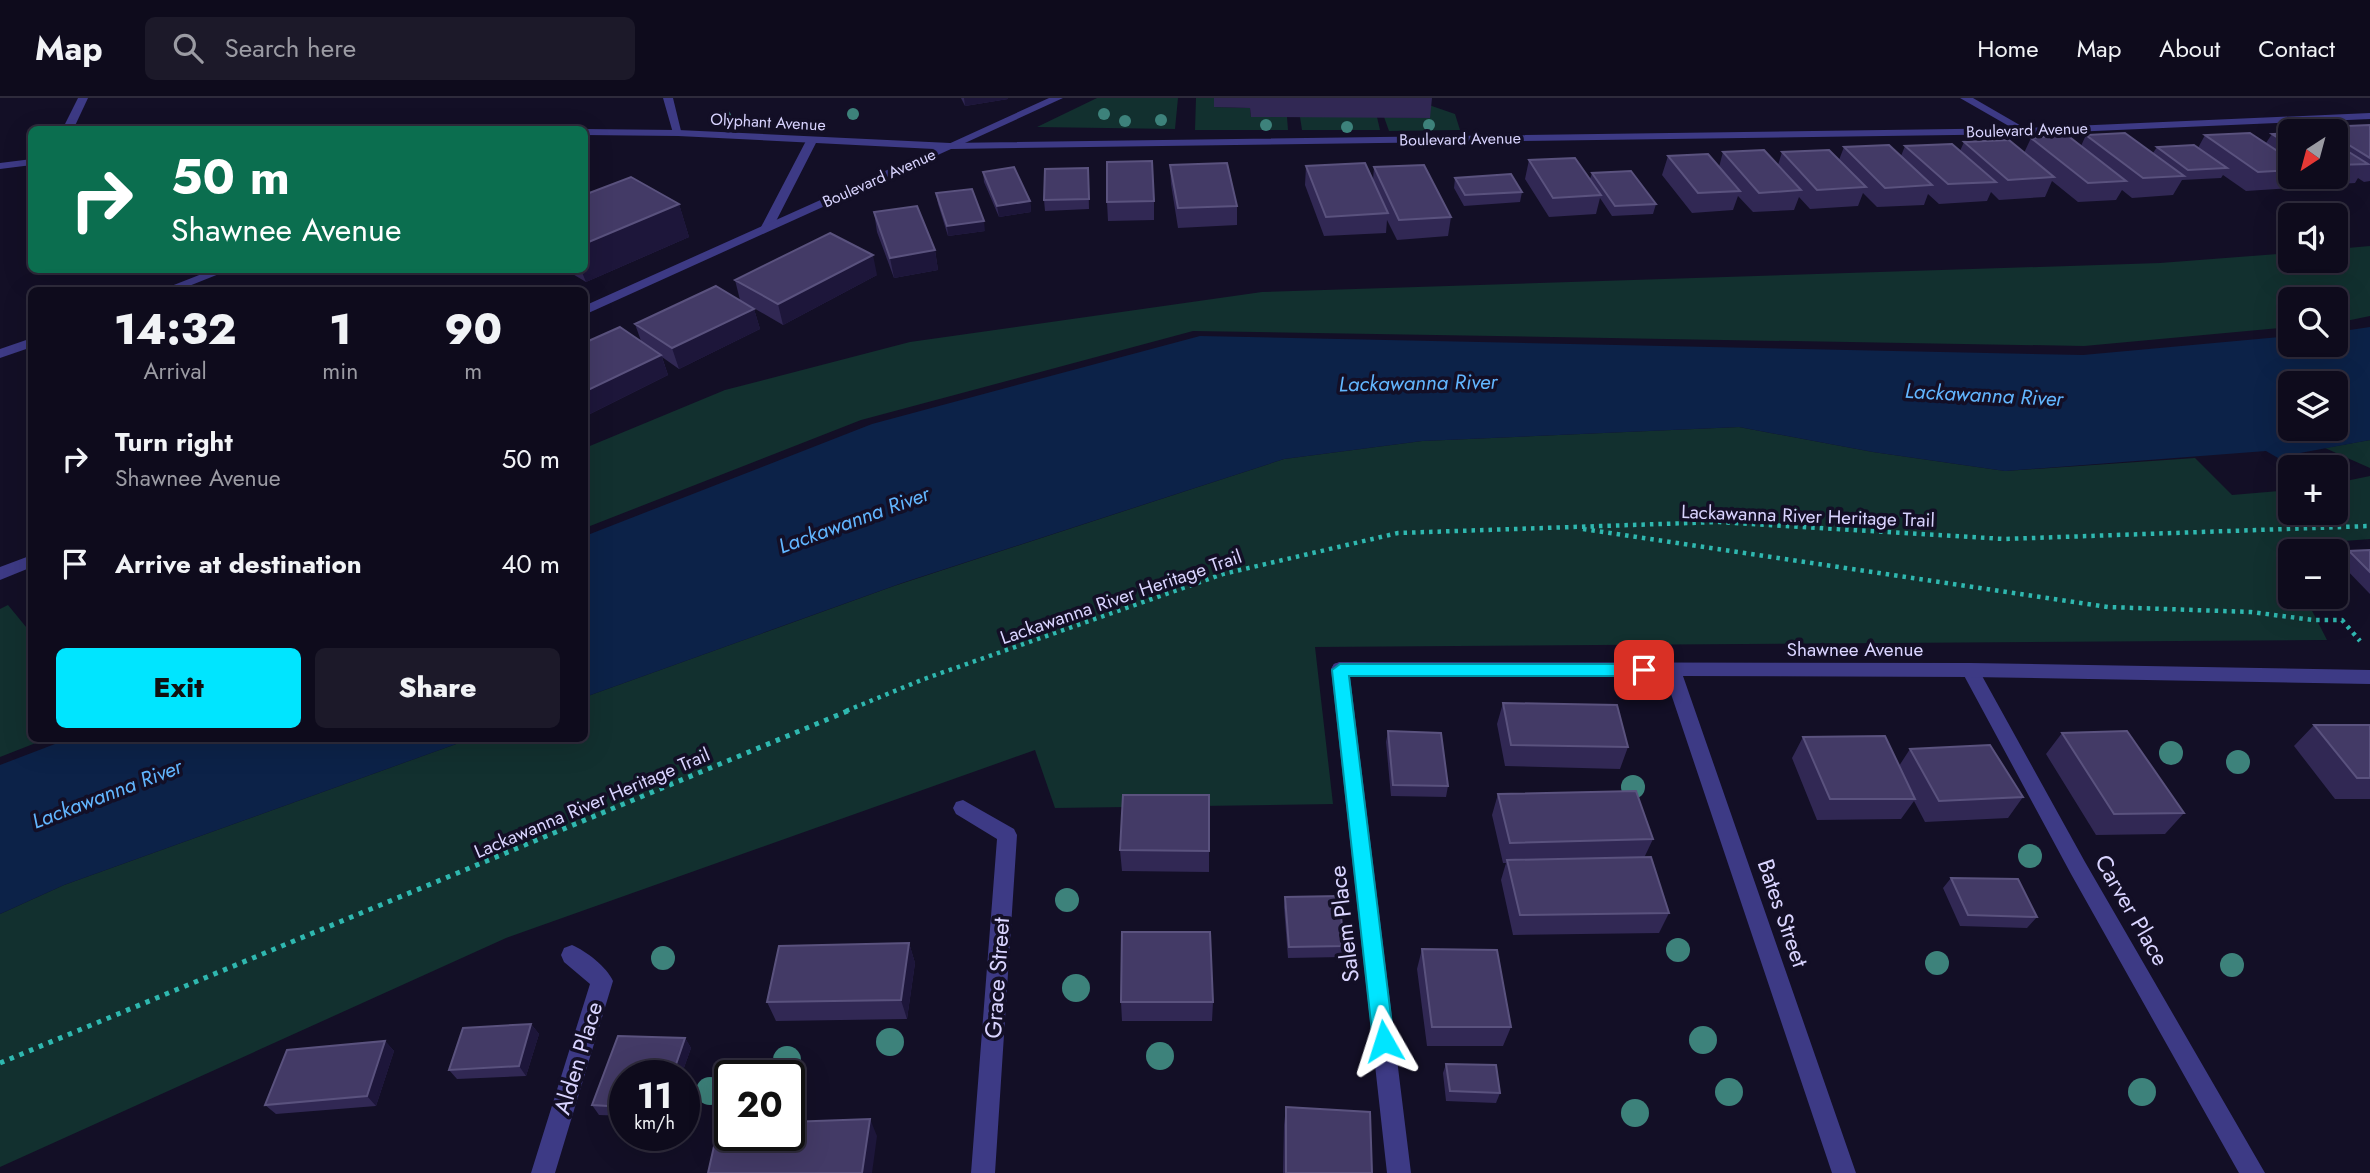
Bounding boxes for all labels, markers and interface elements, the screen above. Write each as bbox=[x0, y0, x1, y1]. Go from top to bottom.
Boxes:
search box bbox=[145, 17, 635, 80]
text: Map bbox=[35, 25, 103, 72]
icon: search bbox=[169, 29, 207, 67]
text: Search here bbox=[225, 29, 356, 67]
text: Home bbox=[1977, 31, 2039, 66]
text: Map bbox=[2077, 31, 2121, 66]
text: About bbox=[2159, 31, 2220, 66]
text: Contact bbox=[2258, 31, 2335, 66]
street label: Olyphant Avenue bbox=[710, 107, 826, 137]
street label: Boulevard Avenue bbox=[1966, 116, 2088, 144]
north arrow bbox=[2278, 119, 2348, 189]
map controls bbox=[2278, 119, 2348, 609]
street label: Boulevard Avenue bbox=[1399, 126, 1521, 152]
text: 50 m bbox=[171, 142, 290, 212]
street label: Boulevard Avenue bbox=[819, 143, 939, 213]
icon: right bbox=[56, 154, 147, 245]
button: sound bbox=[2278, 203, 2348, 273]
text: Shawnee Avenue bbox=[171, 207, 401, 253]
button: search bbox=[2278, 287, 2348, 357]
text: 14:32 bbox=[114, 299, 236, 360]
text: 1 bbox=[329, 299, 351, 360]
text: 90 bbox=[444, 299, 502, 360]
text: Arrival bbox=[143, 354, 207, 388]
text: min bbox=[322, 354, 358, 388]
text: m bbox=[464, 354, 482, 388]
water label: Lackawanna River bbox=[1338, 367, 1499, 399]
button: layers bbox=[2278, 371, 2348, 441]
water label: Lackawanna River bbox=[1904, 376, 2065, 414]
text: Turn right bbox=[115, 423, 233, 461]
icon: right bbox=[56, 440, 94, 478]
text: 50 m bbox=[502, 440, 560, 478]
button: + bbox=[2278, 455, 2348, 525]
text: Shawnee Avenue bbox=[115, 461, 281, 495]
water label: Lackawanna River bbox=[774, 478, 935, 561]
street label: Lackawanna River Heritage Trail bbox=[1681, 498, 1935, 534]
button: − bbox=[2278, 539, 2348, 609]
street label: Lackawanna River Heritage Trail bbox=[997, 543, 1245, 651]
icon: arrive bbox=[56, 545, 94, 583]
text: Arrive at destination bbox=[115, 545, 362, 583]
text: 40 m bbox=[501, 545, 560, 583]
street label: Shawnee Avenue bbox=[1787, 636, 1924, 663]
pin bbox=[1614, 640, 1674, 700]
button: Exit bbox=[56, 648, 301, 728]
button: Share bbox=[315, 648, 560, 728]
icon: arrive bbox=[1625, 651, 1663, 689]
street label: Lackawanna River Heritage Trail bbox=[470, 741, 714, 865]
water label: Lackawanna River bbox=[28, 751, 187, 836]
street label: Carver Place bbox=[2086, 848, 2178, 972]
street label: Bates Street bbox=[1749, 854, 1818, 972]
street label: Salem Place bbox=[1320, 864, 1368, 984]
street label: Grace Street bbox=[976, 916, 1018, 1040]
street label: Alden Place bbox=[545, 997, 611, 1119]
position arrow bbox=[1347, 1004, 1421, 1078]
speed limit sign: 20 bbox=[714, 1060, 805, 1151]
text: 11 bbox=[637, 1071, 672, 1121]
text: km/h bbox=[634, 1110, 675, 1136]

